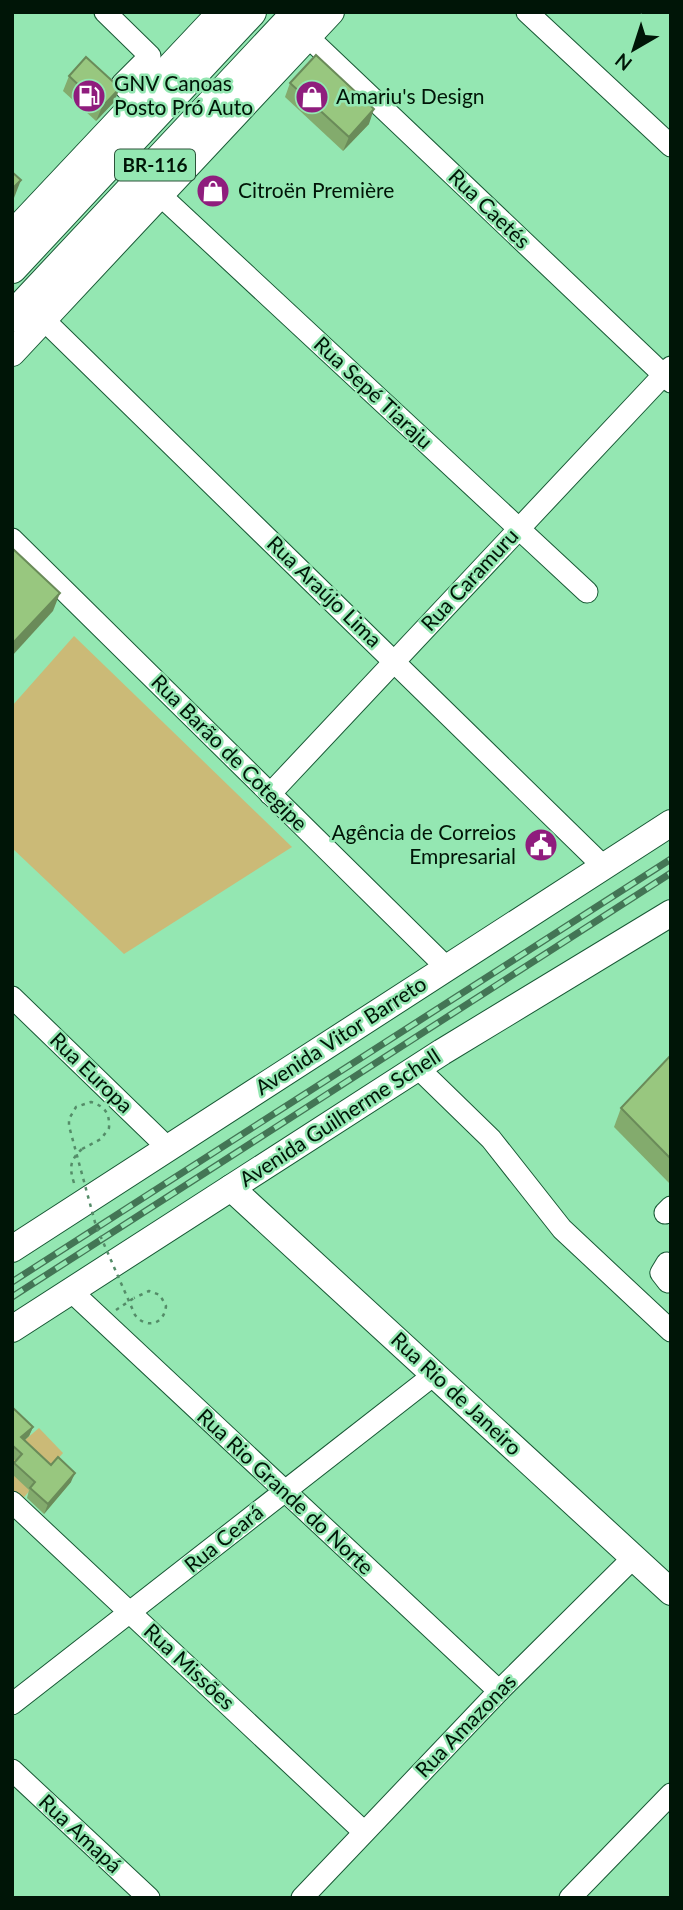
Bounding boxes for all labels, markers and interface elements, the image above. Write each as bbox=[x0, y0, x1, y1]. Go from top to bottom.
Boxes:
north arrow bbox=[599, 14, 669, 84]
text: N bbox=[610, 49, 636, 76]
place label: GNV Canoas Posto Pró Auto bbox=[114, 70, 253, 119]
fuel station icon: GNV Canoas Posto Pró Auto bbox=[70, 77, 108, 115]
shop icon: Amariu's Design bbox=[293, 78, 331, 116]
place label: Amariu's Design bbox=[336, 83, 485, 108]
road number: BR-116 bbox=[115, 150, 195, 181]
street label: Rua Caetés bbox=[444, 163, 536, 253]
shop icon: Citroën Première bbox=[194, 172, 232, 210]
place label: Citroën Première bbox=[238, 177, 394, 202]
street label: Rua Sepé Tiaraju bbox=[310, 331, 438, 453]
street label: Rua Caramuru bbox=[415, 523, 523, 635]
street label: Rua Araújo Lima bbox=[263, 530, 387, 652]
street label: Rua Barão de Cotegipe bbox=[147, 669, 313, 835]
place label: Agência de Correios Empresarial bbox=[331, 819, 516, 868]
public building icon: Agência de Correios Empresarial bbox=[522, 826, 560, 864]
street label: Avenida Vitor Barreto bbox=[250, 970, 430, 1099]
street label: Rua Europa bbox=[46, 1026, 138, 1117]
street label: Avenida Guilherme Schell bbox=[234, 1042, 444, 1191]
street label: Rua Rio de Janeiro bbox=[387, 1326, 527, 1460]
street label: Rua Rio Grande do Norte bbox=[193, 1403, 379, 1579]
street label: Rua Ceará bbox=[179, 1499, 267, 1577]
street label: Rua Missões bbox=[139, 1618, 241, 1714]
street label: Rua Amazonas bbox=[409, 1668, 520, 1782]
street label: Rua Amapá bbox=[35, 1788, 127, 1877]

